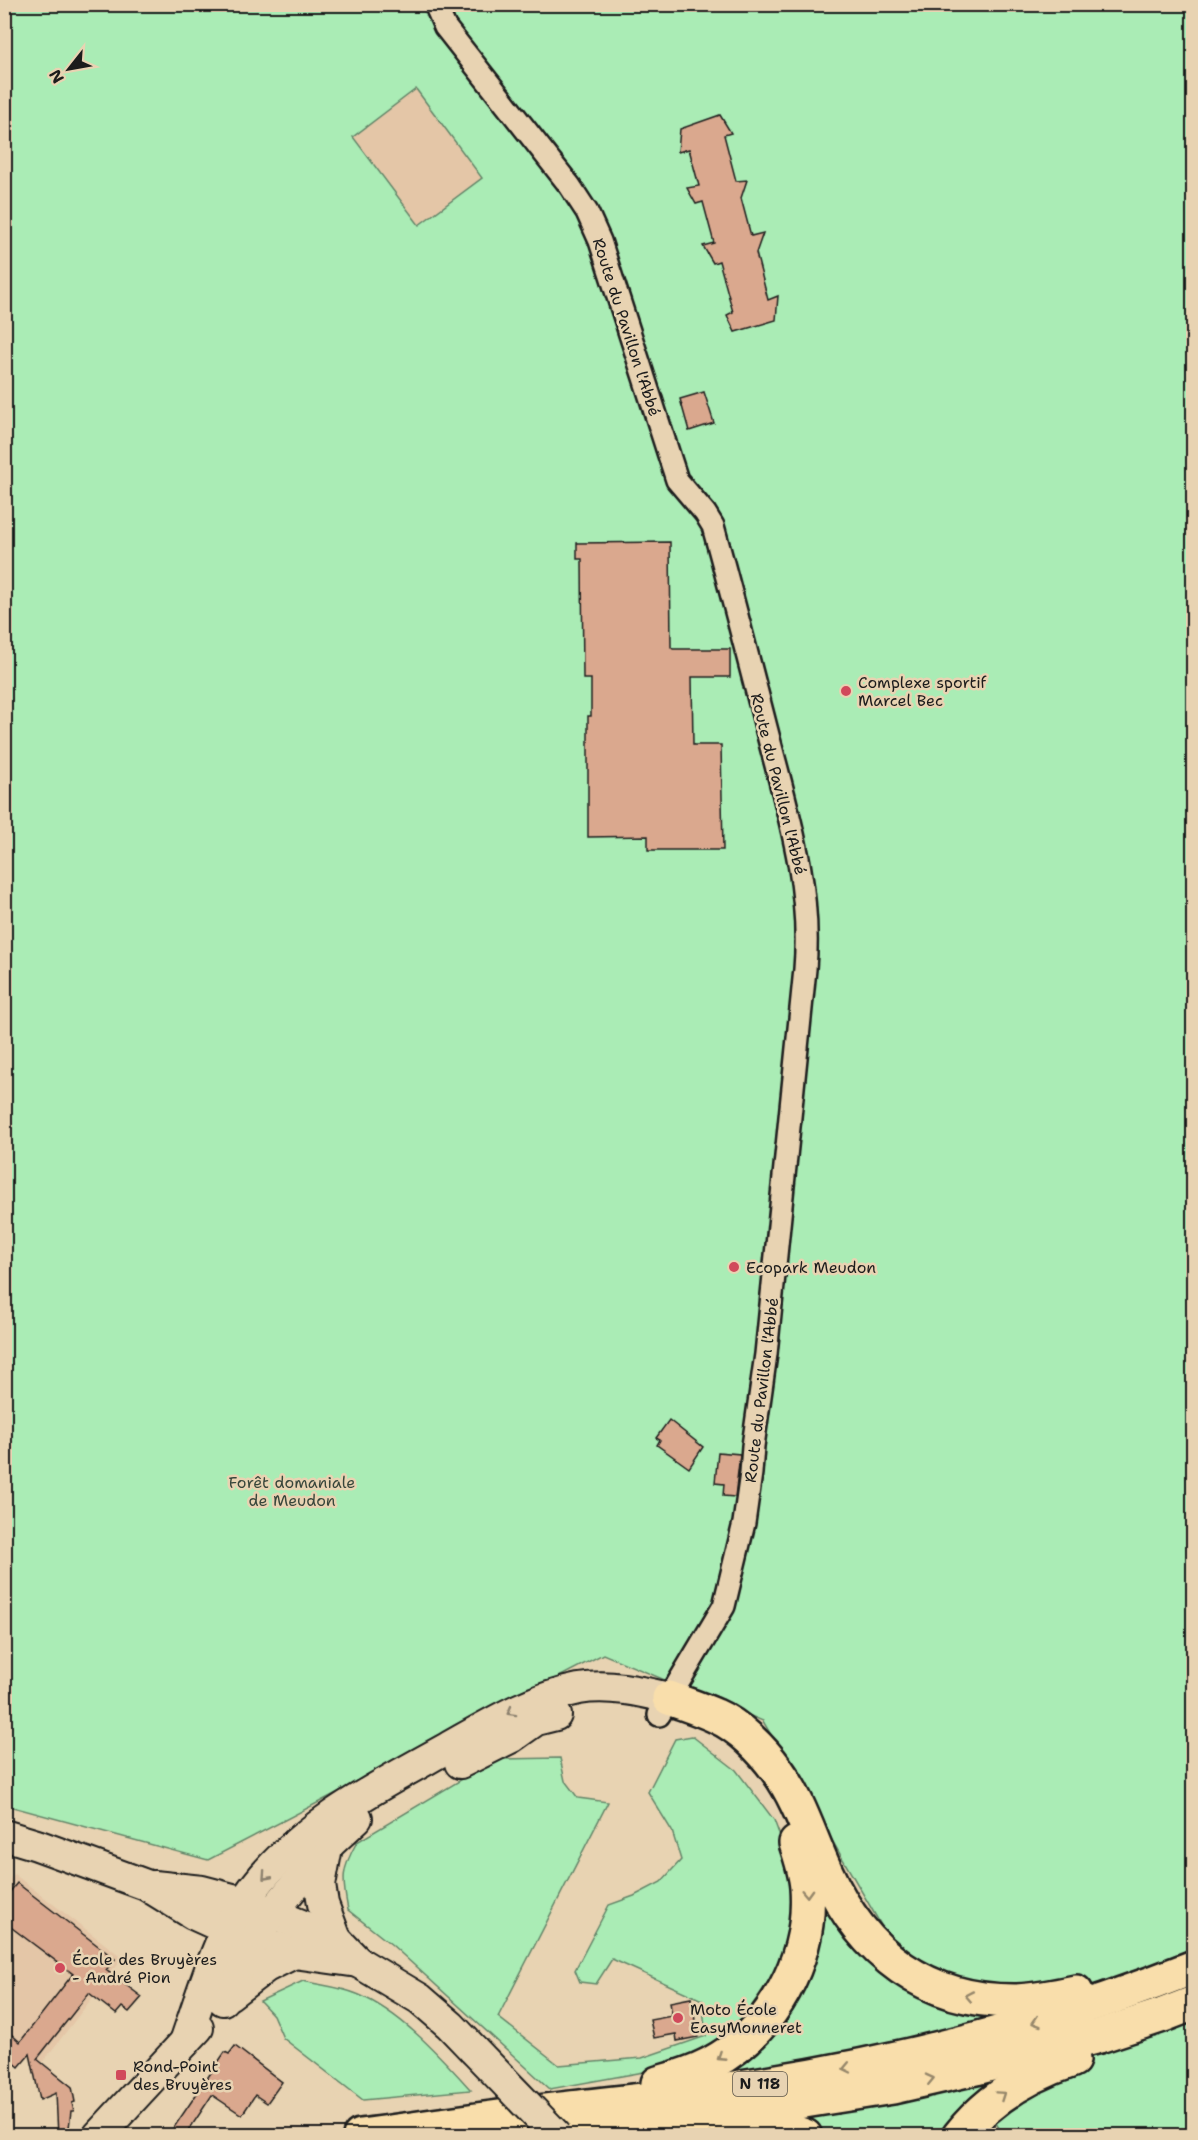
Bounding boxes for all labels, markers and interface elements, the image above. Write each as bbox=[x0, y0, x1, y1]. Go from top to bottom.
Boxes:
north arrow bbox=[39, 39, 99, 99]
text: N bbox=[44, 66, 69, 87]
street label: Route du Pavillon l'Abbé bbox=[588, 235, 665, 419]
place label: Complexe sportif Marcel Bec bbox=[858, 672, 988, 711]
marker: Complexe sportif Marcel Bec bbox=[839, 684, 853, 698]
street label: Route du Pavillon l'Abbé bbox=[746, 691, 811, 877]
place label: Ecopark Meudon bbox=[746, 1257, 876, 1278]
marker: Ecopark Meudon bbox=[727, 1260, 741, 1274]
street label: Route du Pavillon l'Abbé bbox=[740, 1296, 783, 1484]
park label: Forêt domaniale de Meudon bbox=[229, 1472, 355, 1511]
one-way arrow bbox=[507, 1705, 517, 1716]
one-way arrow bbox=[262, 1869, 273, 1879]
one-way arrow bbox=[800, 1888, 813, 1897]
place label: École des Bruyères - André Pion bbox=[72, 1949, 217, 1988]
marker: École des Bruyères - André Pion bbox=[53, 1961, 67, 1975]
one-way arrow bbox=[965, 1990, 975, 2003]
place label: Moto École EasyMonneret bbox=[690, 1999, 802, 2038]
marker: Moto École EasyMonneret bbox=[671, 2011, 685, 2025]
one-way arrow bbox=[1031, 2014, 1042, 2027]
one-way arrow bbox=[717, 2050, 727, 2062]
place label: Rond-Point des Bruyères bbox=[133, 2056, 232, 2095]
one-way arrow bbox=[842, 2061, 852, 2074]
marker: Rond-Point des Bruyères bbox=[114, 2068, 128, 2082]
road number: N 118 bbox=[733, 2072, 787, 2096]
one-way arrow bbox=[925, 2073, 935, 2086]
one-way arrow bbox=[994, 2091, 1005, 2102]

